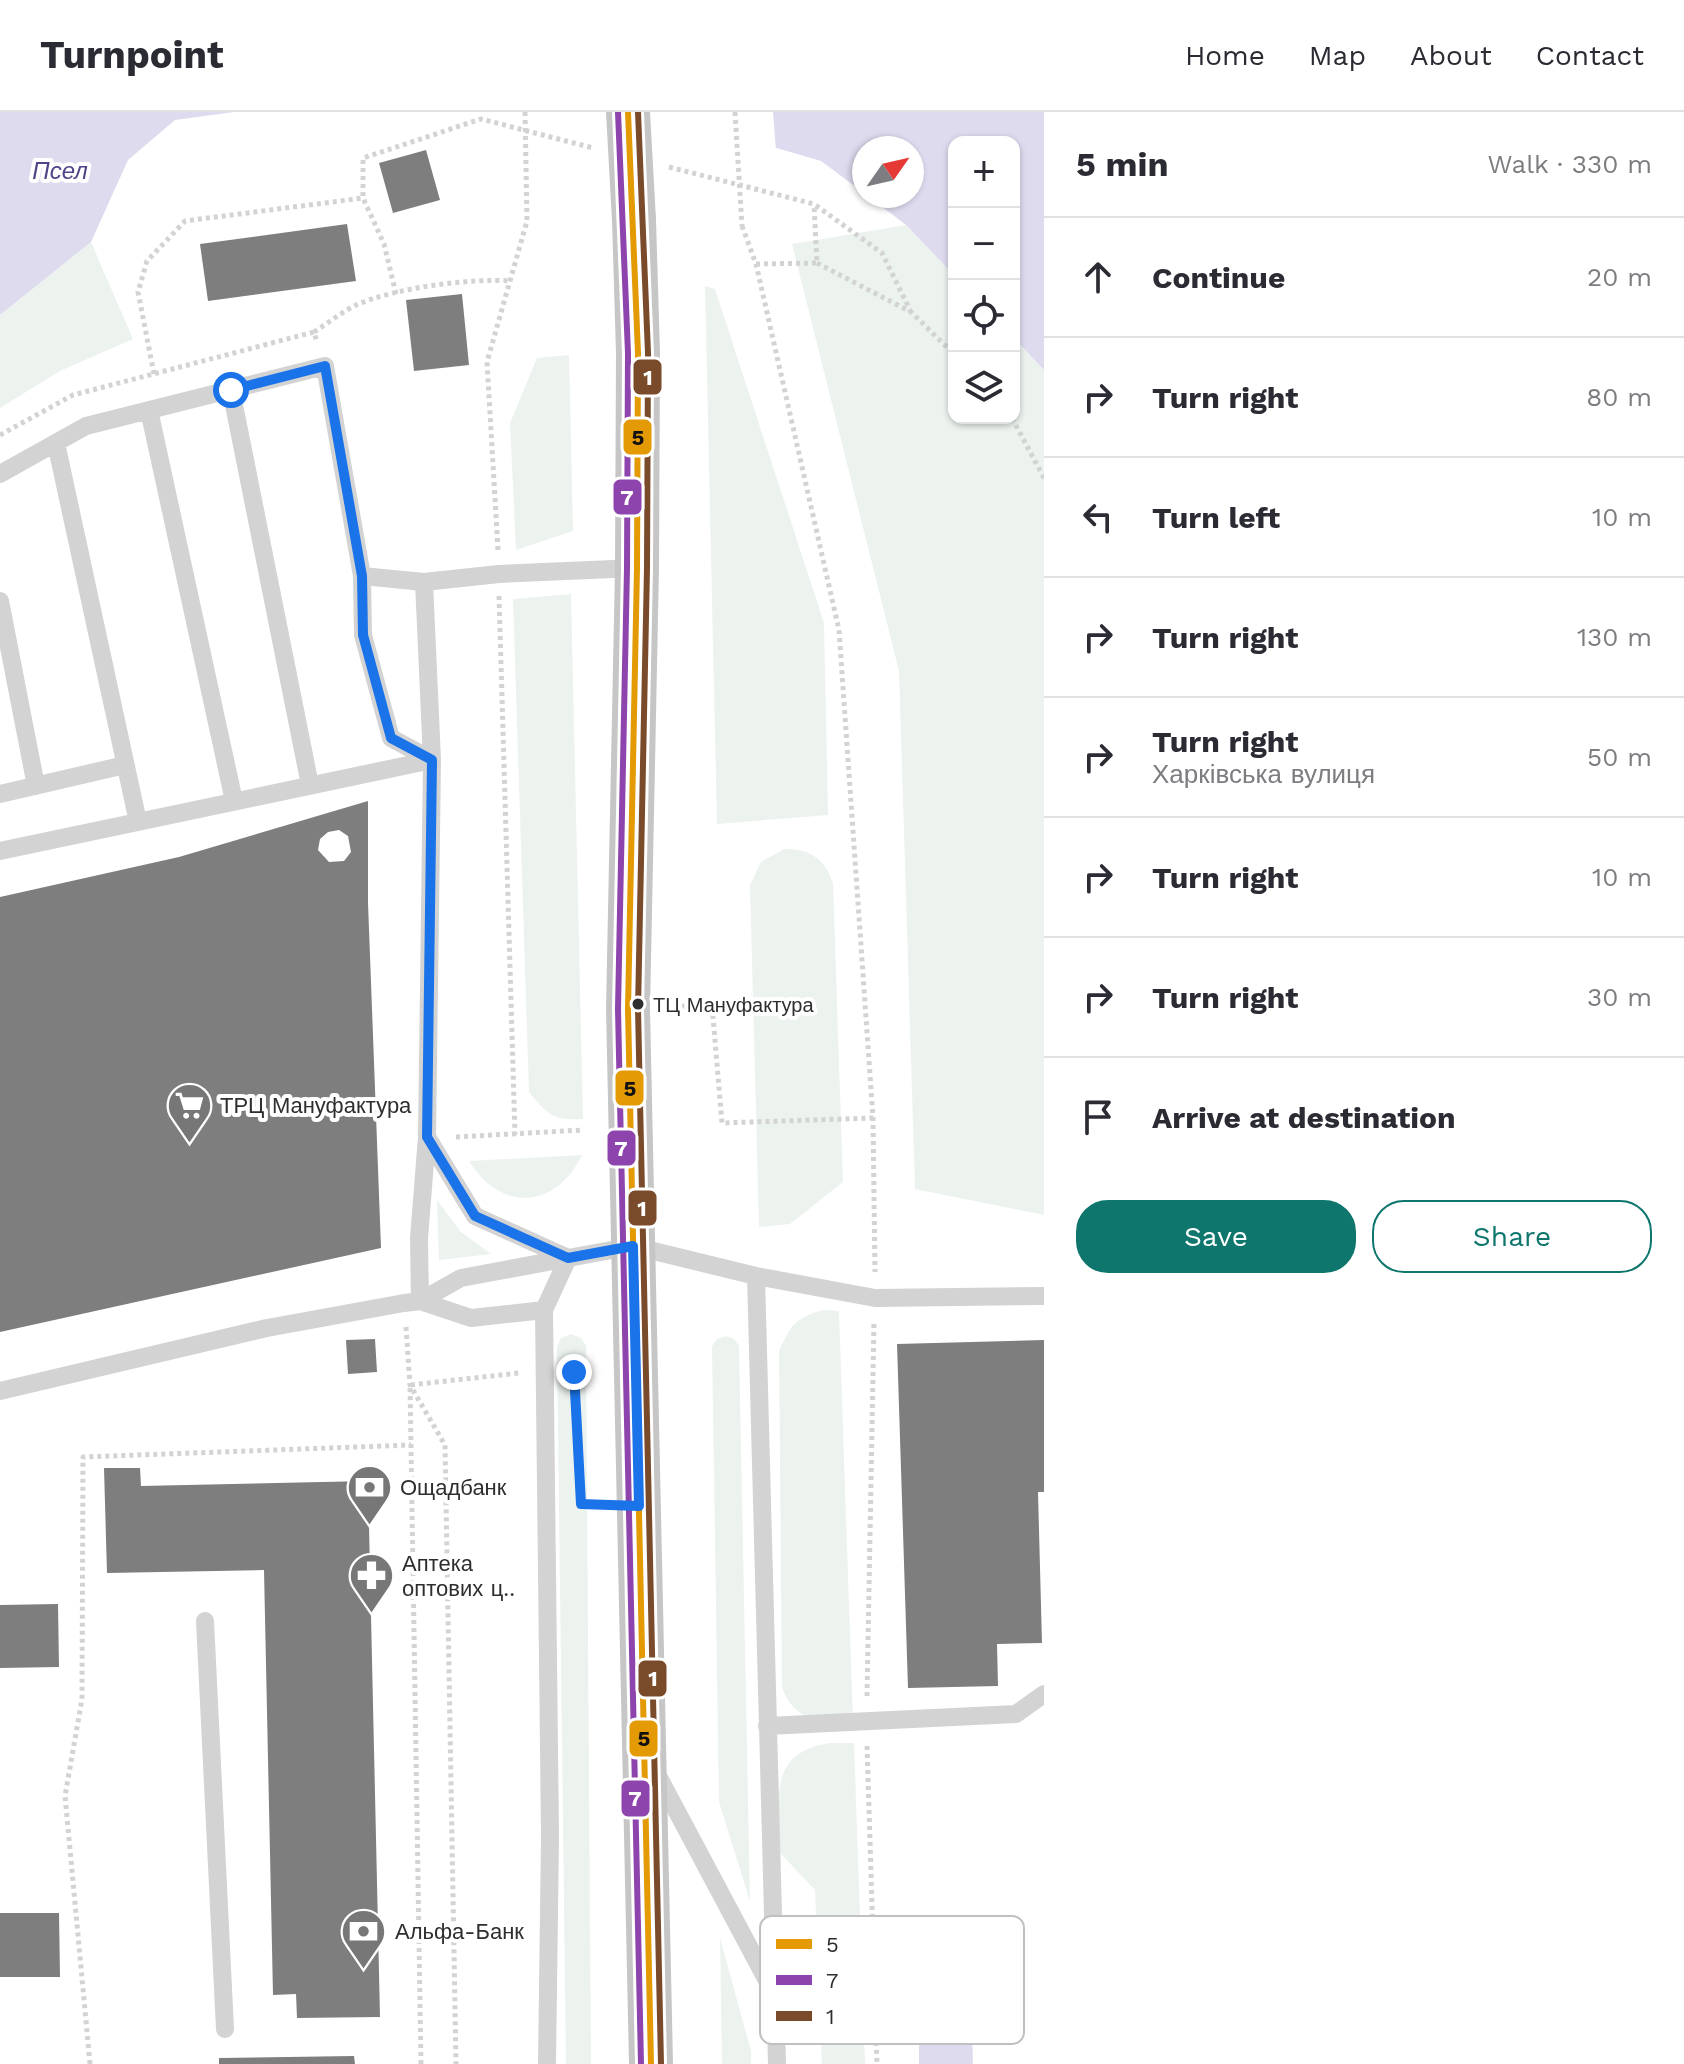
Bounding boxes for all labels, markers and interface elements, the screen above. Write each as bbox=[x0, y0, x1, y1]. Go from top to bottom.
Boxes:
text: Turnpoint bbox=[40, 33, 224, 77]
text: Home bbox=[1185, 39, 1265, 72]
text: Map bbox=[1309, 39, 1366, 72]
text: About bbox=[1410, 39, 1492, 72]
text: Contact bbox=[1536, 39, 1644, 72]
north arrow bbox=[852, 136, 924, 208]
map controls bbox=[948, 136, 1020, 424]
button: + bbox=[948, 136, 1020, 208]
text: 5 min bbox=[1076, 144, 1169, 184]
text: Walk · 330 m bbox=[1487, 149, 1652, 179]
water label: Псел bbox=[32, 157, 88, 185]
button: − bbox=[948, 208, 1020, 280]
icon: ahead bbox=[1076, 255, 1120, 299]
text: Continue bbox=[1152, 260, 1285, 295]
text: 20 m bbox=[1587, 262, 1652, 292]
button: locate bbox=[948, 280, 1020, 352]
button: layers bbox=[948, 352, 1020, 424]
line badge: 1 bbox=[632, 358, 663, 396]
text: 1 bbox=[643, 365, 653, 390]
route start bbox=[213, 372, 249, 408]
icon: right bbox=[1076, 375, 1120, 419]
text: Turn right bbox=[1152, 380, 1298, 415]
text: 80 m bbox=[1586, 382, 1652, 412]
line badge: 5 bbox=[622, 418, 653, 456]
text: 5 bbox=[632, 425, 644, 450]
line badge: 7 bbox=[612, 478, 643, 516]
text: 7 bbox=[620, 485, 634, 510]
icon: left bbox=[1076, 495, 1120, 539]
text: Turn left bbox=[1152, 500, 1280, 535]
text: 10 m bbox=[1592, 502, 1652, 532]
icon: right bbox=[1076, 615, 1120, 659]
text: Turn right bbox=[1152, 620, 1298, 655]
text: 130 m bbox=[1577, 622, 1652, 652]
text: Turn right bbox=[1152, 724, 1298, 759]
icon: right bbox=[1076, 735, 1120, 779]
text: 50 m bbox=[1587, 742, 1652, 772]
text: Харківська вулиця bbox=[1152, 759, 1375, 789]
icon: right bbox=[1076, 855, 1120, 899]
text: Turn right bbox=[1152, 860, 1298, 895]
text: 10 m bbox=[1592, 862, 1652, 892]
icon: right bbox=[1076, 975, 1120, 1019]
text: Turn right bbox=[1152, 980, 1298, 1015]
text: 30 m bbox=[1587, 982, 1652, 1012]
place label: ТЦ Мануфактура bbox=[653, 993, 814, 1017]
marker: ТЦ Мануфактура bbox=[630, 996, 646, 1012]
line badge: 5 bbox=[614, 1069, 645, 1107]
text: 5 bbox=[624, 1076, 636, 1101]
supermarket icon: ТРЦ Мануфактура bbox=[165, 1081, 213, 1144]
place label: ТРЦ Мануфактура bbox=[220, 1093, 412, 1118]
icon: arrive bbox=[1076, 1095, 1120, 1139]
text: Arrive at destination bbox=[1152, 1100, 1456, 1135]
line badge: 7 bbox=[606, 1129, 637, 1167]
text: 7 bbox=[614, 1136, 628, 1161]
line badge: 1 bbox=[627, 1189, 658, 1227]
text: 1 bbox=[637, 1196, 647, 1221]
button: Save bbox=[1076, 1200, 1356, 1273]
button: Share bbox=[1372, 1200, 1652, 1273]
route end bbox=[556, 1354, 592, 1390]
bank icon: Ощадбанк bbox=[345, 1463, 393, 1526]
place label: Ощадбанк bbox=[400, 1475, 507, 1500]
place label: Аптека оптових ц.. bbox=[402, 1551, 515, 1601]
pharmacy icon: Аптека оптових ц.. bbox=[347, 1552, 395, 1615]
line badge: 1 bbox=[637, 1659, 668, 1698]
text: 1 bbox=[648, 1666, 658, 1691]
line badge: 5 bbox=[628, 1719, 659, 1758]
text: 5 bbox=[638, 1726, 650, 1751]
line badge: 7 bbox=[620, 1779, 651, 1818]
text: 7 bbox=[628, 1786, 642, 1811]
bank icon: Альфа-Банк bbox=[340, 1907, 388, 1970]
legend bbox=[760, 1916, 1024, 2044]
place label: Альфа-Банк bbox=[395, 1919, 524, 1944]
text: 5 bbox=[826, 1932, 839, 1957]
text: 7 bbox=[826, 1968, 838, 1993]
text: 1 bbox=[826, 2004, 835, 2029]

